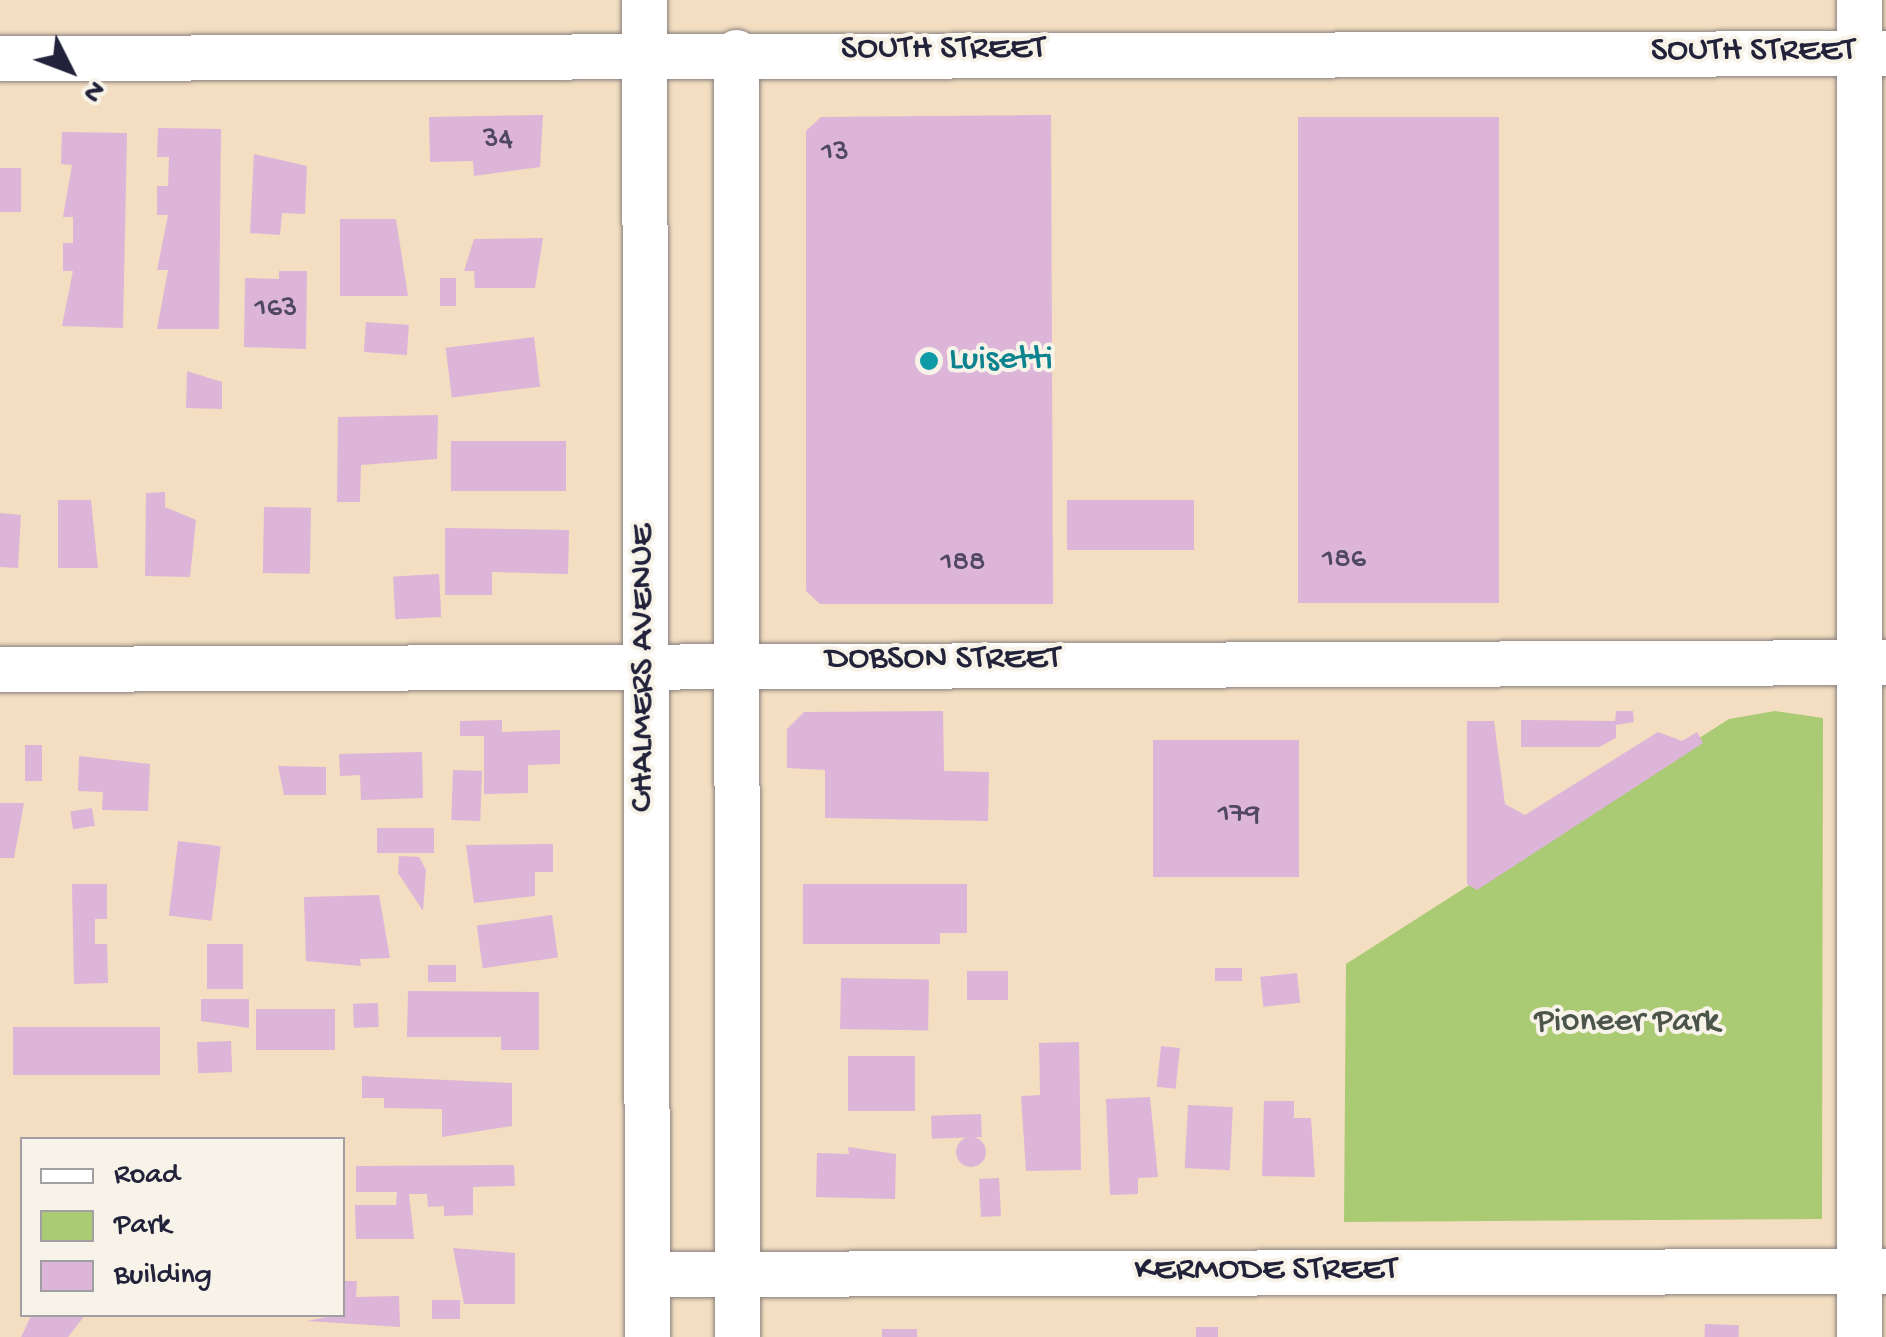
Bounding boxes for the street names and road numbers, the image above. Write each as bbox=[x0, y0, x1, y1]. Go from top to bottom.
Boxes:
street label: SOUTH STREET bbox=[841, 29, 1045, 71]
street label: SOUTH STREET bbox=[1651, 31, 1855, 73]
street label: CHALMERS AVENUE bbox=[623, 524, 665, 812]
street label: DOBSON STREET bbox=[825, 639, 1061, 681]
street label: KERMODE STREET bbox=[1135, 1250, 1397, 1292]

